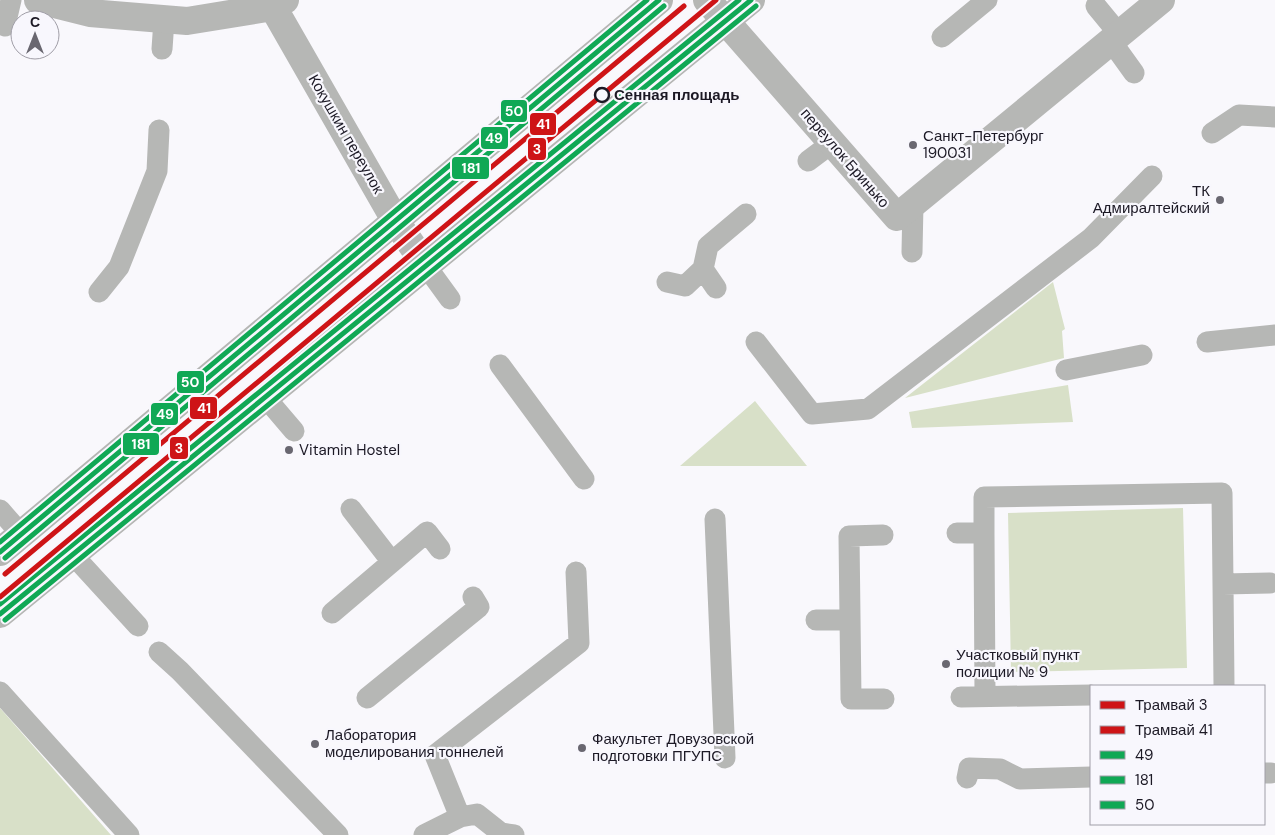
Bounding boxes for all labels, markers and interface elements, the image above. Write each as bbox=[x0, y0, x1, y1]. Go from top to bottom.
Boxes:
north arrow bbox=[10, 10, 60, 60]
text: С bbox=[30, 13, 40, 31]
street label: Кокушкин переулок bbox=[304, 71, 389, 198]
place label: Сенная площадь bbox=[614, 85, 739, 105]
marker: Сенная площадь bbox=[594, 87, 610, 103]
line badge: 50 bbox=[500, 99, 528, 123]
text: 50 bbox=[505, 102, 523, 120]
street label: переулок Бринько bbox=[796, 104, 894, 212]
line badge: 41 bbox=[529, 112, 557, 136]
text: 41 bbox=[536, 115, 550, 133]
line badge: 49 bbox=[480, 126, 509, 150]
place label: Санкт-Петербург 190031 bbox=[923, 126, 1044, 163]
text: 49 bbox=[485, 129, 503, 147]
line badge: 3 bbox=[527, 137, 547, 161]
marker: Санкт-Петербург 190031 bbox=[907, 139, 919, 151]
text: 3 bbox=[533, 140, 541, 158]
line badge: 181 bbox=[451, 156, 490, 180]
text: 181 bbox=[462, 159, 480, 177]
place label: ТК Адмиралтейский bbox=[1093, 181, 1210, 218]
marker: ТК Адмиралтейский bbox=[1214, 194, 1226, 206]
line badge: 50 bbox=[176, 370, 205, 394]
text: 50 bbox=[181, 373, 199, 391]
line badge: 41 bbox=[189, 396, 218, 420]
text: 41 bbox=[197, 399, 211, 417]
line badge: 49 bbox=[150, 402, 179, 426]
text: 49 bbox=[156, 405, 174, 423]
line badge: 181 bbox=[122, 432, 160, 456]
text: 181 bbox=[132, 435, 150, 453]
line badge: 3 bbox=[169, 436, 189, 460]
text: 3 bbox=[175, 439, 183, 457]
place label: Vitamin Hostel bbox=[299, 440, 400, 460]
marker: Vitamin Hostel bbox=[283, 444, 295, 456]
place label: Участковый пункт полиции № 9 bbox=[956, 645, 1080, 682]
marker: Участковый пункт полиции № 9 bbox=[940, 658, 952, 670]
legend bbox=[1090, 685, 1265, 825]
text: Трамвай 3 bbox=[1135, 695, 1208, 715]
text: Трамвай 41 bbox=[1135, 720, 1213, 740]
place label: Лаборатория моделирования тоннелей bbox=[325, 725, 504, 762]
place label: Факультет Довузовской подготовки ПГУПС bbox=[592, 729, 754, 766]
marker: Лаборатория моделирования тоннелей bbox=[309, 738, 321, 750]
marker: Факультет Довузовской подготовки ПГУПС bbox=[576, 742, 588, 754]
text: 49 bbox=[1135, 745, 1154, 765]
text: 181 bbox=[1135, 770, 1153, 790]
text: 50 bbox=[1135, 795, 1154, 815]

